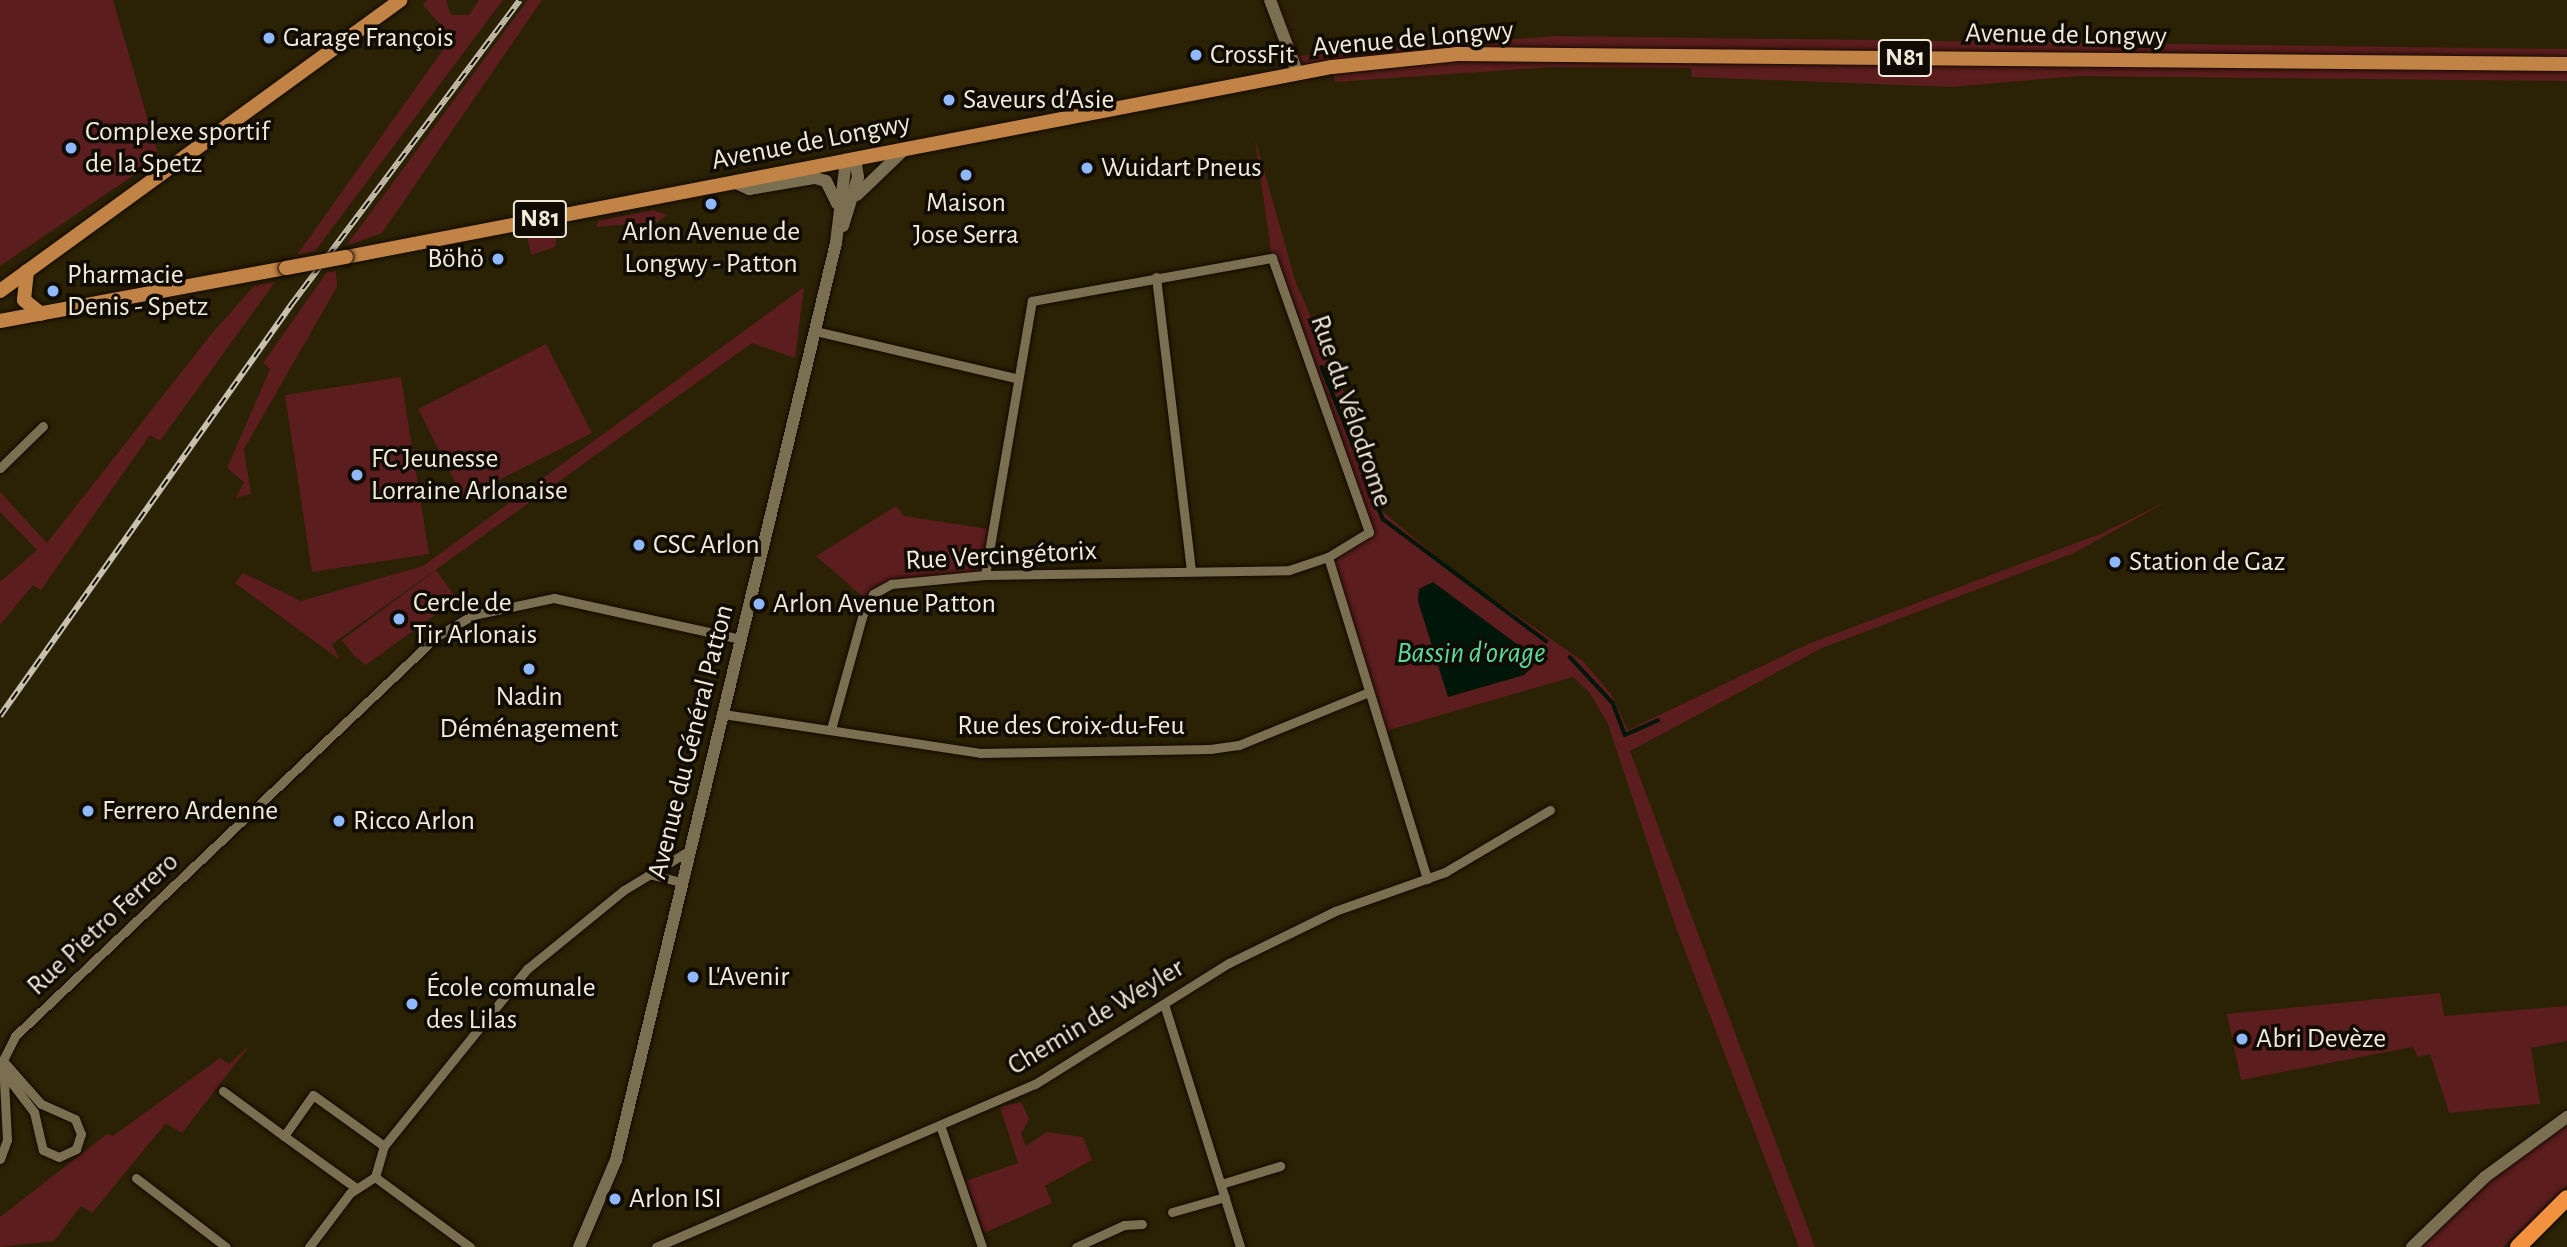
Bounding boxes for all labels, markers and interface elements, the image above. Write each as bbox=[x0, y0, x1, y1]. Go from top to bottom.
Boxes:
street label: Avenue de Longwy bbox=[1311, 13, 1515, 65]
street label: Avenue de Longwy bbox=[1965, 16, 2167, 54]
place label: Garage François bbox=[283, 21, 454, 55]
marker: Garage François bbox=[261, 30, 277, 46]
road number: N81 bbox=[1877, 36, 1933, 80]
place label: CrossFit bbox=[1210, 38, 1294, 72]
marker: CrossFit bbox=[1188, 47, 1204, 63]
place label: Saveurs d'Asie bbox=[963, 83, 1114, 117]
marker: Saveurs d'Asie bbox=[941, 92, 957, 108]
street label: Avenue de Longwy bbox=[709, 106, 913, 178]
place label: Complexe sportif de la Spetz bbox=[85, 115, 270, 181]
marker: Complexe sportif de la Spetz bbox=[63, 140, 79, 156]
place label: Wuidart Pneus bbox=[1101, 151, 1262, 185]
marker: Wuidart Pneus bbox=[1079, 160, 1095, 176]
marker: Maison Jose Serra bbox=[958, 167, 974, 183]
place label: Maison Jose Serra bbox=[913, 186, 1019, 252]
road number: N81 bbox=[512, 196, 568, 242]
marker: Arlon Avenue de Longwy - Patton bbox=[703, 196, 719, 212]
place label: Arlon Avenue de Longwy - Patton bbox=[622, 215, 800, 281]
place label: Böhö bbox=[427, 242, 484, 276]
marker: Böhö bbox=[490, 251, 506, 267]
place label: Pharmacie Denis - Spetz bbox=[67, 258, 208, 324]
marker: Pharmacie Denis - Spetz bbox=[45, 283, 61, 299]
street label: Rue du Vélodrome bbox=[1302, 311, 1400, 511]
place label: FC Jeunesse Lorraine Arlonaise bbox=[371, 442, 568, 508]
marker: FC Jeunesse Lorraine Arlonaise bbox=[349, 467, 365, 483]
place label: CSC Arlon bbox=[653, 528, 760, 562]
street label: Rue Vercingétorix bbox=[904, 534, 1098, 578]
marker: CSC Arlon bbox=[631, 537, 647, 553]
place label: Station de Gaz bbox=[2129, 545, 2285, 579]
marker: Station de Gaz bbox=[2107, 554, 2123, 570]
place label: Cercle de Tir Arlonais bbox=[413, 586, 537, 652]
place label: Arlon Avenue Patton bbox=[773, 587, 996, 621]
marker: Arlon Avenue Patton bbox=[751, 596, 767, 612]
street label: Avenue du Général Patton bbox=[641, 601, 741, 883]
marker: Cercle de Tir Arlonais bbox=[391, 611, 407, 627]
water label: Bassin d'orage bbox=[1397, 635, 1545, 671]
marker: Nadin Déménagement bbox=[521, 661, 537, 677]
place label: Nadin Déménagement bbox=[440, 680, 618, 746]
street label: Rue des Croix-du-Feu bbox=[957, 709, 1185, 743]
place label: Ferrero Ardenne bbox=[102, 794, 278, 828]
marker: Ferrero Ardenne bbox=[80, 803, 96, 819]
place label: Ricco Arlon bbox=[353, 804, 475, 838]
marker: Ricco Arlon bbox=[331, 813, 347, 829]
street label: Rue Pietro Ferrero bbox=[20, 845, 186, 1003]
street label: Chemin de Weyler bbox=[1002, 951, 1190, 1083]
place label: L'Avenir bbox=[707, 960, 789, 994]
marker: L'Avenir bbox=[685, 969, 701, 985]
place label: École comunale des Lilas bbox=[426, 971, 596, 1037]
marker: École comunale des Lilas bbox=[404, 996, 420, 1012]
place label: Abri Devèze bbox=[2256, 1022, 2386, 1056]
marker: Abri Devèze bbox=[2234, 1031, 2250, 1047]
place label: Arlon ISI bbox=[629, 1182, 722, 1216]
marker: Arlon ISI bbox=[607, 1191, 623, 1207]

